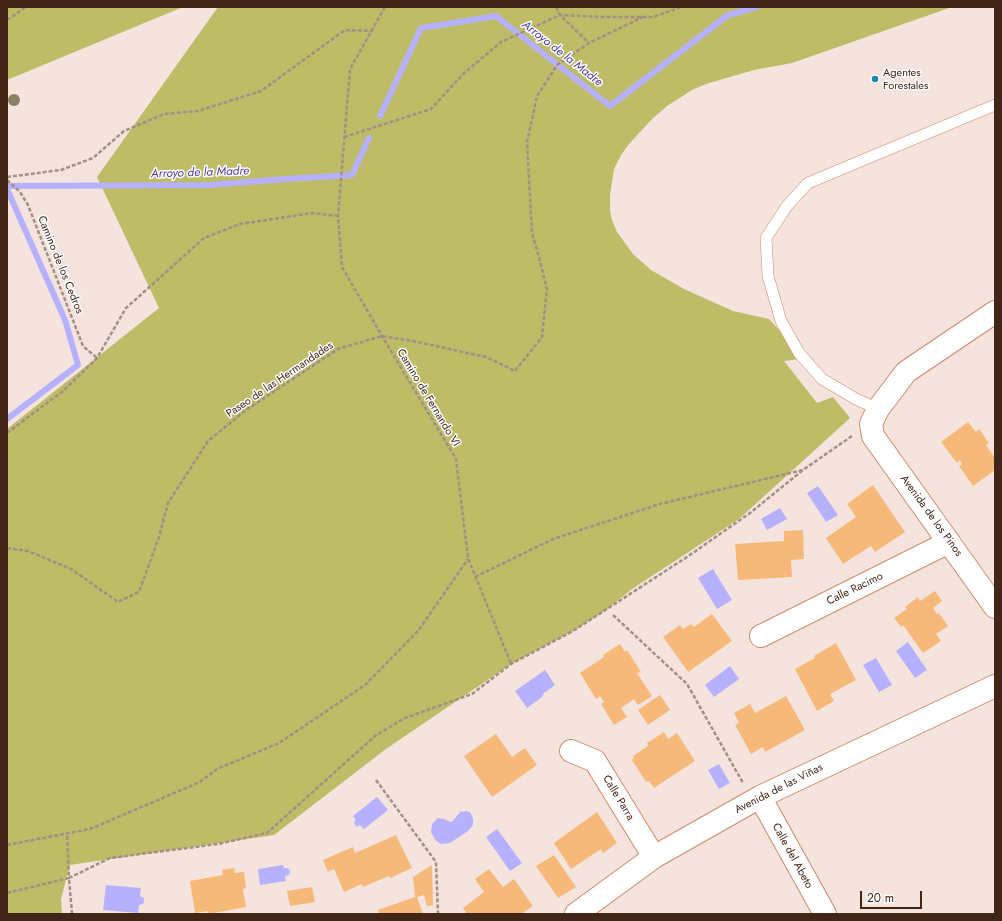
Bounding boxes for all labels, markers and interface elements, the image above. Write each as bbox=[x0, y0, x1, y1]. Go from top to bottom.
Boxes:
water label: Arroyo de la Madre bbox=[519, 18, 605, 90]
place label: Agentes Forestales bbox=[883, 66, 928, 92]
marker: Agentes Forestales bbox=[870, 74, 880, 84]
water label: Arroyo de la Madre bbox=[151, 164, 249, 182]
street label: Camino de los Cedros bbox=[34, 214, 86, 316]
street label: Paseo de las Hermandades bbox=[224, 339, 336, 421]
street label: Camino de Fernando VI bbox=[394, 347, 462, 449]
street label: Avenida de los Pinos bbox=[897, 473, 965, 559]
street label: Calle Racimo bbox=[825, 570, 885, 608]
street label: Avenida de las Viñas bbox=[733, 761, 825, 817]
street label: Calle Parra bbox=[599, 773, 637, 823]
street label: Calle del Abeto bbox=[769, 821, 815, 891]
scale bar bbox=[862, 883, 924, 909]
text: 20 m bbox=[867, 889, 894, 907]

